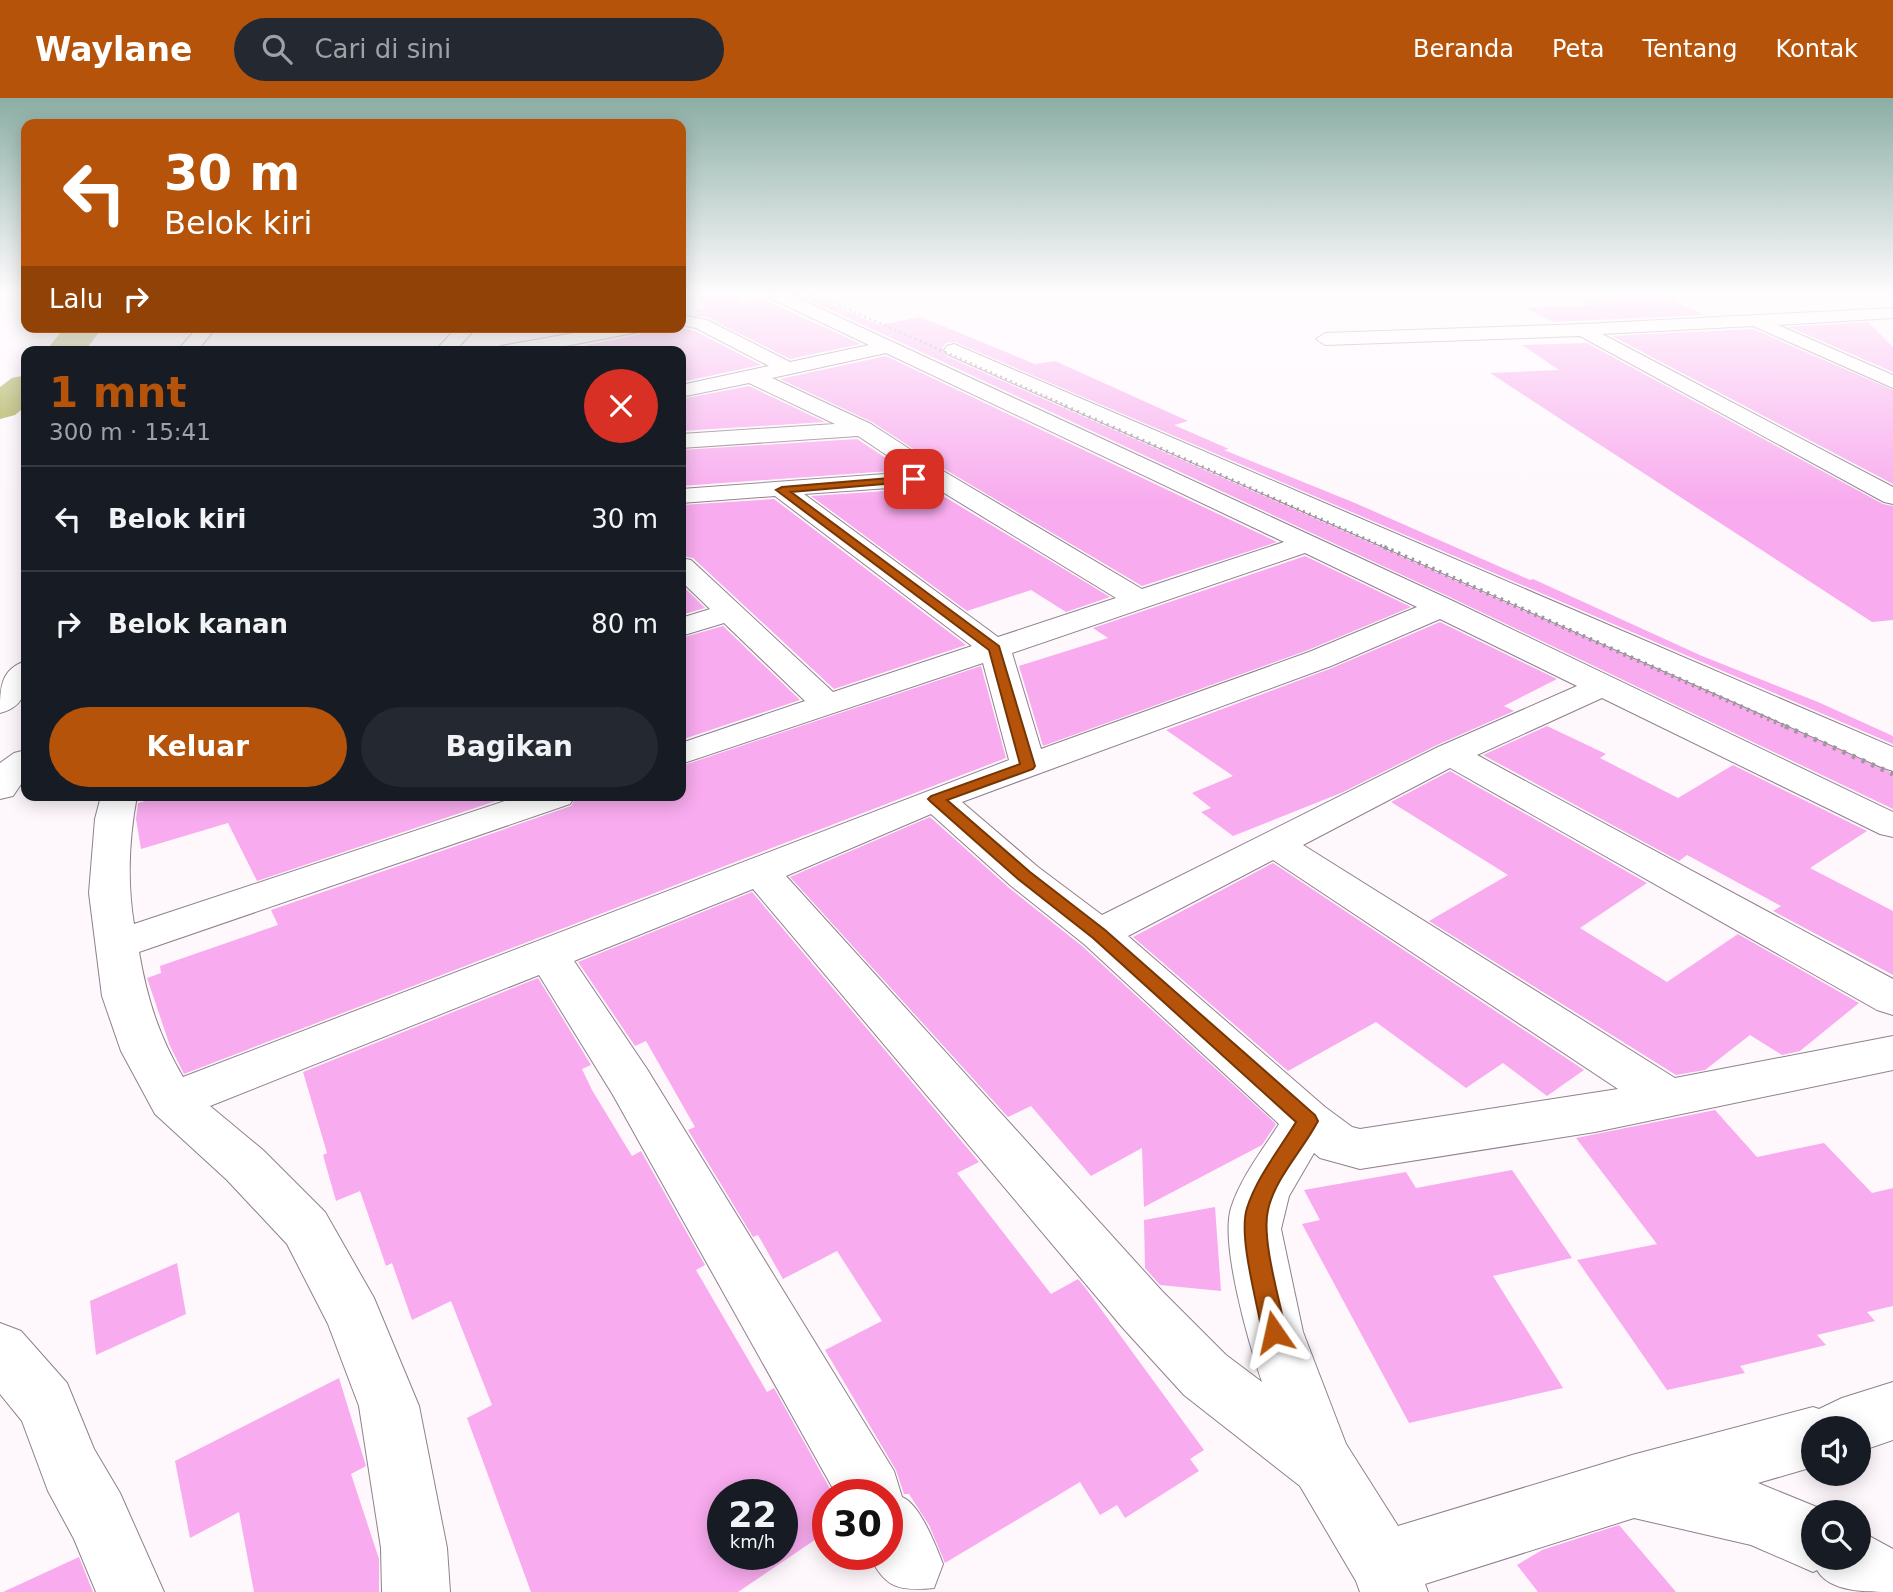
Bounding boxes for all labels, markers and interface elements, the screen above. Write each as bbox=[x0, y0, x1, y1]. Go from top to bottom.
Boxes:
search box bbox=[234, 18, 724, 81]
text: Waylane bbox=[35, 30, 192, 69]
icon: search bbox=[258, 30, 296, 68]
text: Cari di sini bbox=[314, 34, 451, 64]
text: Beranda bbox=[1413, 35, 1514, 63]
text: Peta bbox=[1552, 35, 1604, 63]
text: Tentang bbox=[1642, 35, 1738, 63]
text: Kontak bbox=[1776, 35, 1858, 63]
text: 30 m bbox=[164, 145, 300, 202]
icon: left bbox=[49, 147, 140, 238]
text: Belok kiri bbox=[164, 204, 312, 242]
icon: right bbox=[117, 280, 155, 318]
text: Lalu bbox=[49, 284, 103, 314]
text: 1 mnt bbox=[49, 368, 187, 417]
button: close bbox=[584, 369, 658, 443]
text: 300 m · 15:41 bbox=[49, 419, 211, 445]
pin bbox=[884, 449, 944, 509]
icon: arrive bbox=[895, 460, 933, 498]
icon: left bbox=[49, 500, 87, 538]
text: Belok kiri bbox=[108, 504, 247, 534]
text: 30 m bbox=[591, 504, 658, 534]
icon: right bbox=[49, 605, 87, 643]
text: Belok kanan bbox=[108, 609, 288, 639]
text: 80 m bbox=[591, 609, 658, 639]
button: Keluar bbox=[49, 707, 347, 787]
button: Bagikan bbox=[361, 707, 658, 787]
position arrow bbox=[1237, 1295, 1311, 1369]
map controls bbox=[1801, 1416, 1871, 1570]
button: sound bbox=[1801, 1416, 1871, 1486]
speed limit sign: 30 bbox=[812, 1479, 903, 1570]
text: 22 bbox=[728, 1495, 777, 1535]
button: search bbox=[1801, 1500, 1871, 1570]
text: km/h bbox=[730, 1531, 775, 1552]

